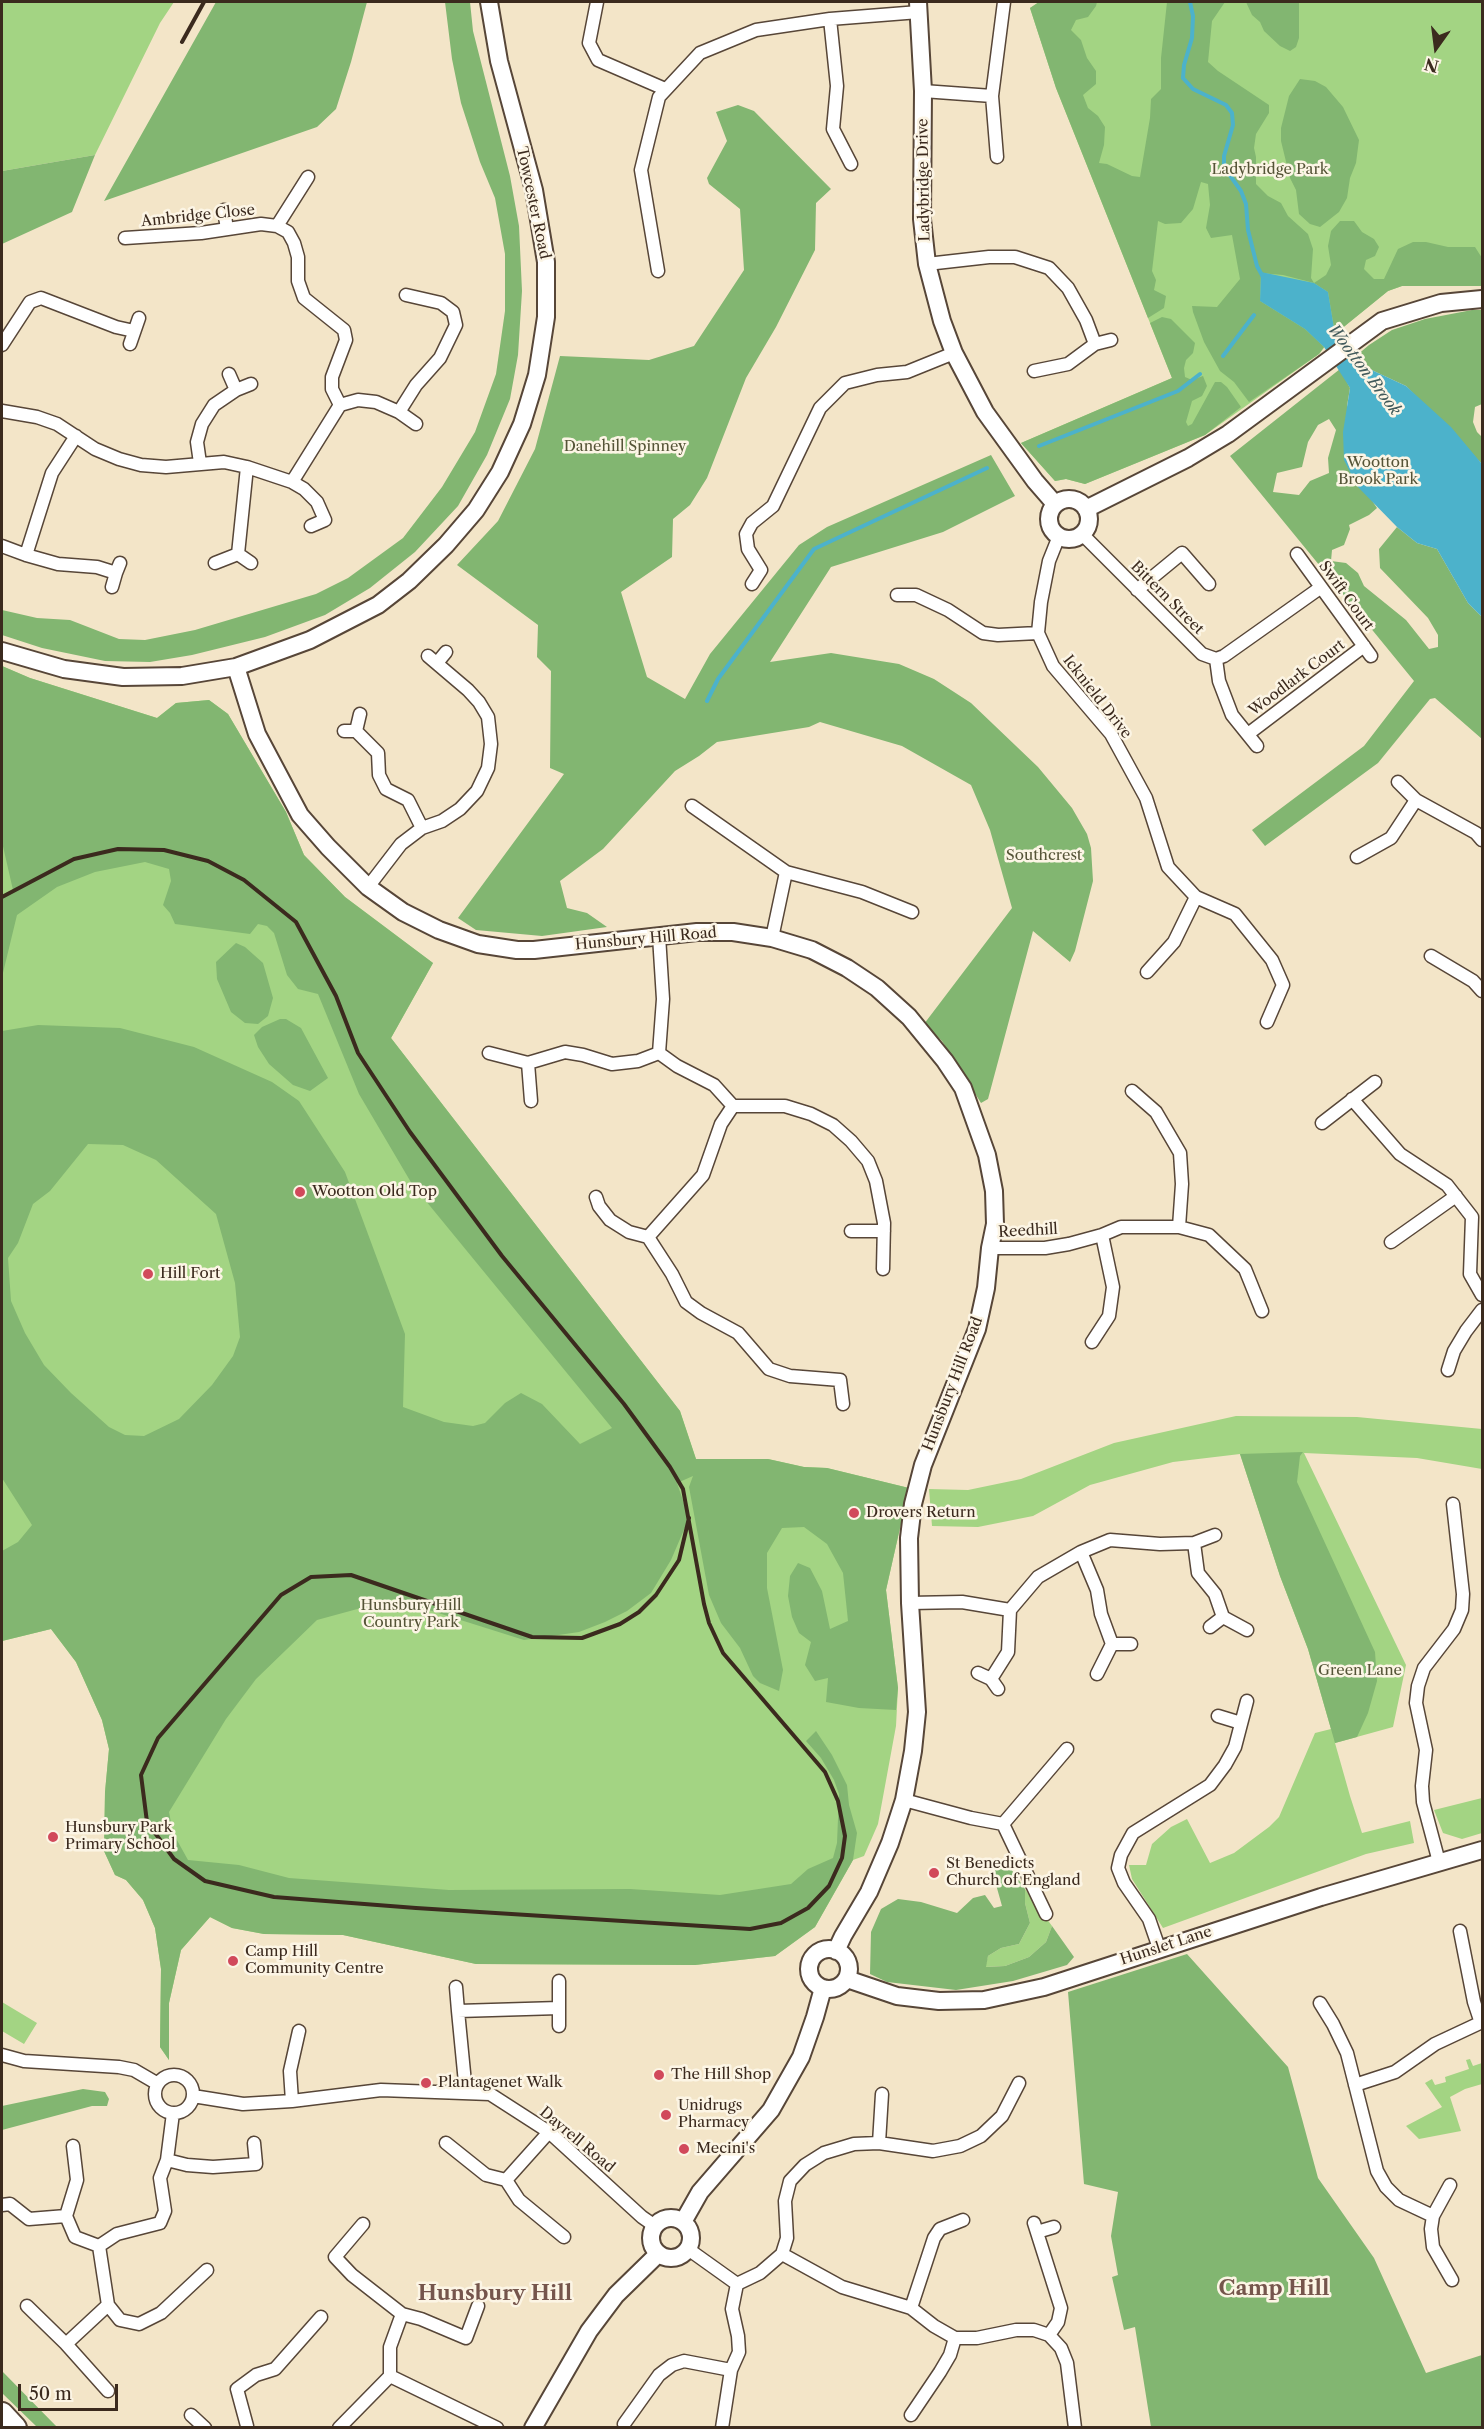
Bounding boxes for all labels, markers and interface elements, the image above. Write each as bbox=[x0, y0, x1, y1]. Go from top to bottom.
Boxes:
north arrow bbox=[1406, 18, 1466, 78]
text: N bbox=[1422, 54, 1441, 77]
street label: Ladybridge Drive bbox=[914, 118, 934, 242]
street label: Towcester Road bbox=[512, 145, 554, 261]
park label: Ladybridge Park bbox=[1212, 161, 1328, 179]
street label: Ambridge Close bbox=[140, 201, 256, 231]
water label: Wootton Brook bbox=[1323, 321, 1405, 419]
park label: Danehill Spinney bbox=[564, 438, 686, 456]
park label: Wootton Brook Park bbox=[1338, 454, 1418, 489]
street label: Bittern Street bbox=[1127, 558, 1207, 638]
street label: Swift Court bbox=[1315, 558, 1377, 634]
street label: Woodlark Court bbox=[1245, 636, 1349, 720]
street label: Icknield Drive bbox=[1059, 652, 1135, 742]
park label: Southcrest bbox=[1006, 847, 1082, 865]
street label: Hunsbury Hill Road bbox=[574, 924, 718, 954]
place label: Wootton Old Top bbox=[312, 1183, 437, 1201]
marker: Wootton Old Top bbox=[293, 1185, 307, 1199]
street label: Reedhill bbox=[998, 1220, 1058, 1242]
place label: Hill Fort bbox=[160, 1265, 220, 1283]
marker: Hill Fort bbox=[141, 1267, 155, 1281]
street label: Hunsbury Hill Road bbox=[919, 1314, 987, 1454]
place label: Drovers Return bbox=[866, 1504, 976, 1522]
marker: Drovers Return bbox=[847, 1506, 861, 1520]
park label: Hunsbury Hill Country Park bbox=[360, 1597, 462, 1632]
park label: Green Lane bbox=[1318, 1662, 1402, 1680]
place label: Hunsbury Park Primary School bbox=[65, 1819, 175, 1854]
marker: Hunsbury Park Primary School bbox=[46, 1830, 60, 1844]
place label: St Benedicts Church of England bbox=[946, 1855, 1081, 1890]
marker: St Benedicts Church of England bbox=[927, 1866, 941, 1880]
street label: Hunslet Lane bbox=[1118, 1923, 1214, 1969]
place label: Camp Hill Community Centre bbox=[245, 1943, 384, 1978]
marker: Camp Hill Community Centre bbox=[226, 1954, 240, 1968]
place label: The Hill Shop bbox=[671, 2066, 771, 2084]
marker: The Hill Shop bbox=[652, 2068, 666, 2082]
place label: Plantagenet Walk bbox=[438, 2074, 562, 2092]
marker: Plantagenet Walk bbox=[419, 2076, 433, 2090]
place label: Unidrugs Pharmacy bbox=[678, 2097, 749, 2132]
street label: Dayrell Road bbox=[536, 2103, 618, 2177]
marker: Unidrugs Pharmacy bbox=[659, 2108, 673, 2122]
place label: Mecini's bbox=[696, 2140, 755, 2158]
marker: Mecini's bbox=[677, 2142, 691, 2156]
district label: Camp Hill bbox=[1219, 2276, 1329, 2302]
district label: Hunsbury Hill bbox=[418, 2281, 572, 2307]
scale bar bbox=[21, 2372, 122, 2410]
text: 50 m bbox=[29, 2383, 72, 2405]

